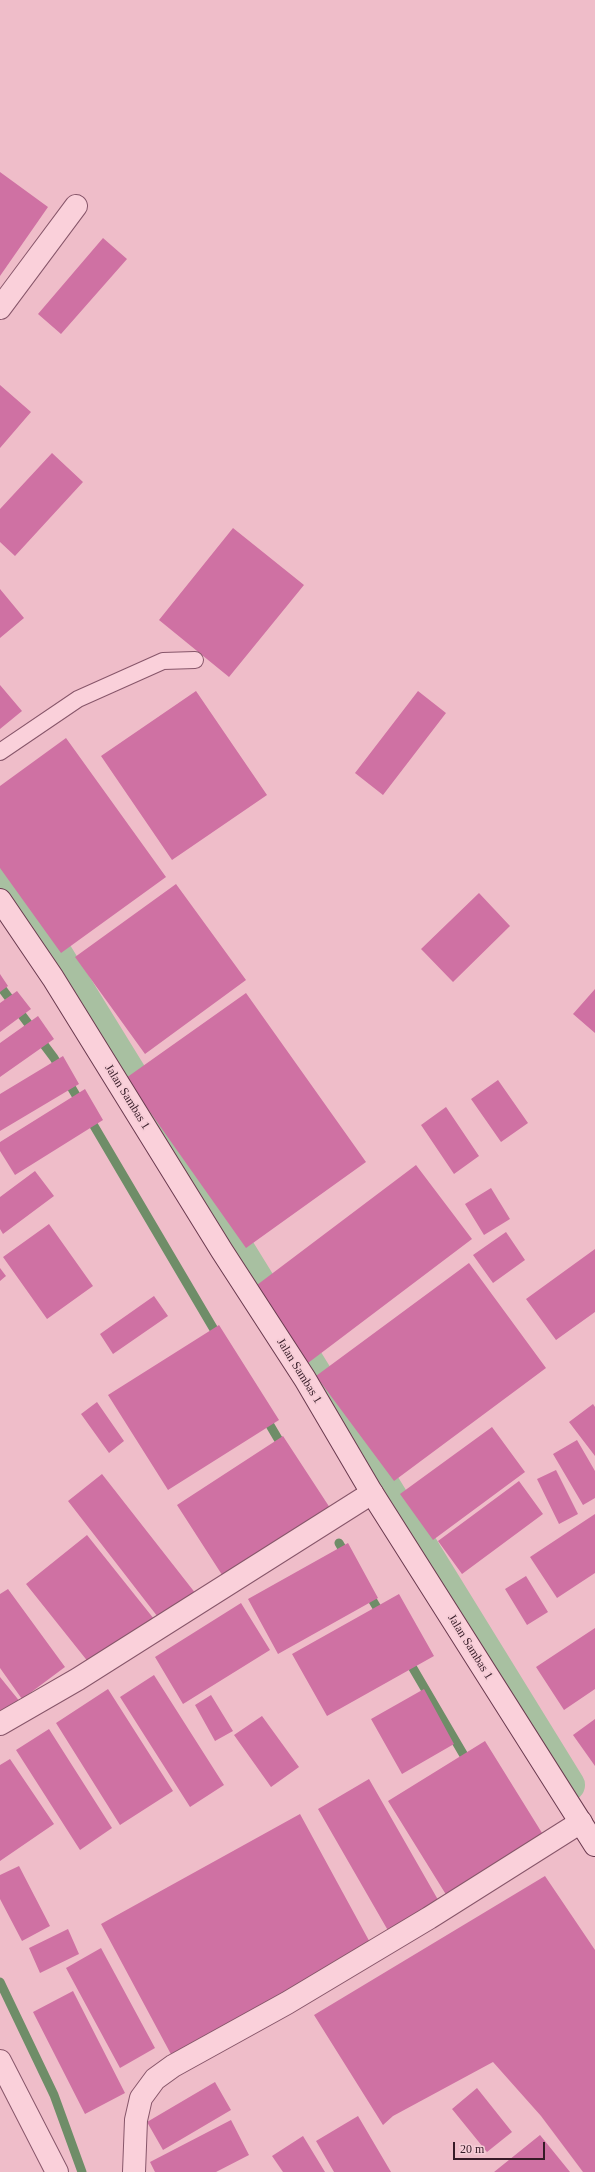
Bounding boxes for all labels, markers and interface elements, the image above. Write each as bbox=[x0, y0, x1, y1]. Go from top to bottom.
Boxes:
street label: Jalan Sambas 1 bbox=[101, 1062, 153, 1132]
street label: Jalan Sambas 1 bbox=[273, 1336, 325, 1406]
street label: Jalan Sambas 1 bbox=[444, 1612, 496, 1682]
scale bar bbox=[455, 2134, 547, 2160]
text: 20 m bbox=[460, 2142, 484, 2156]

